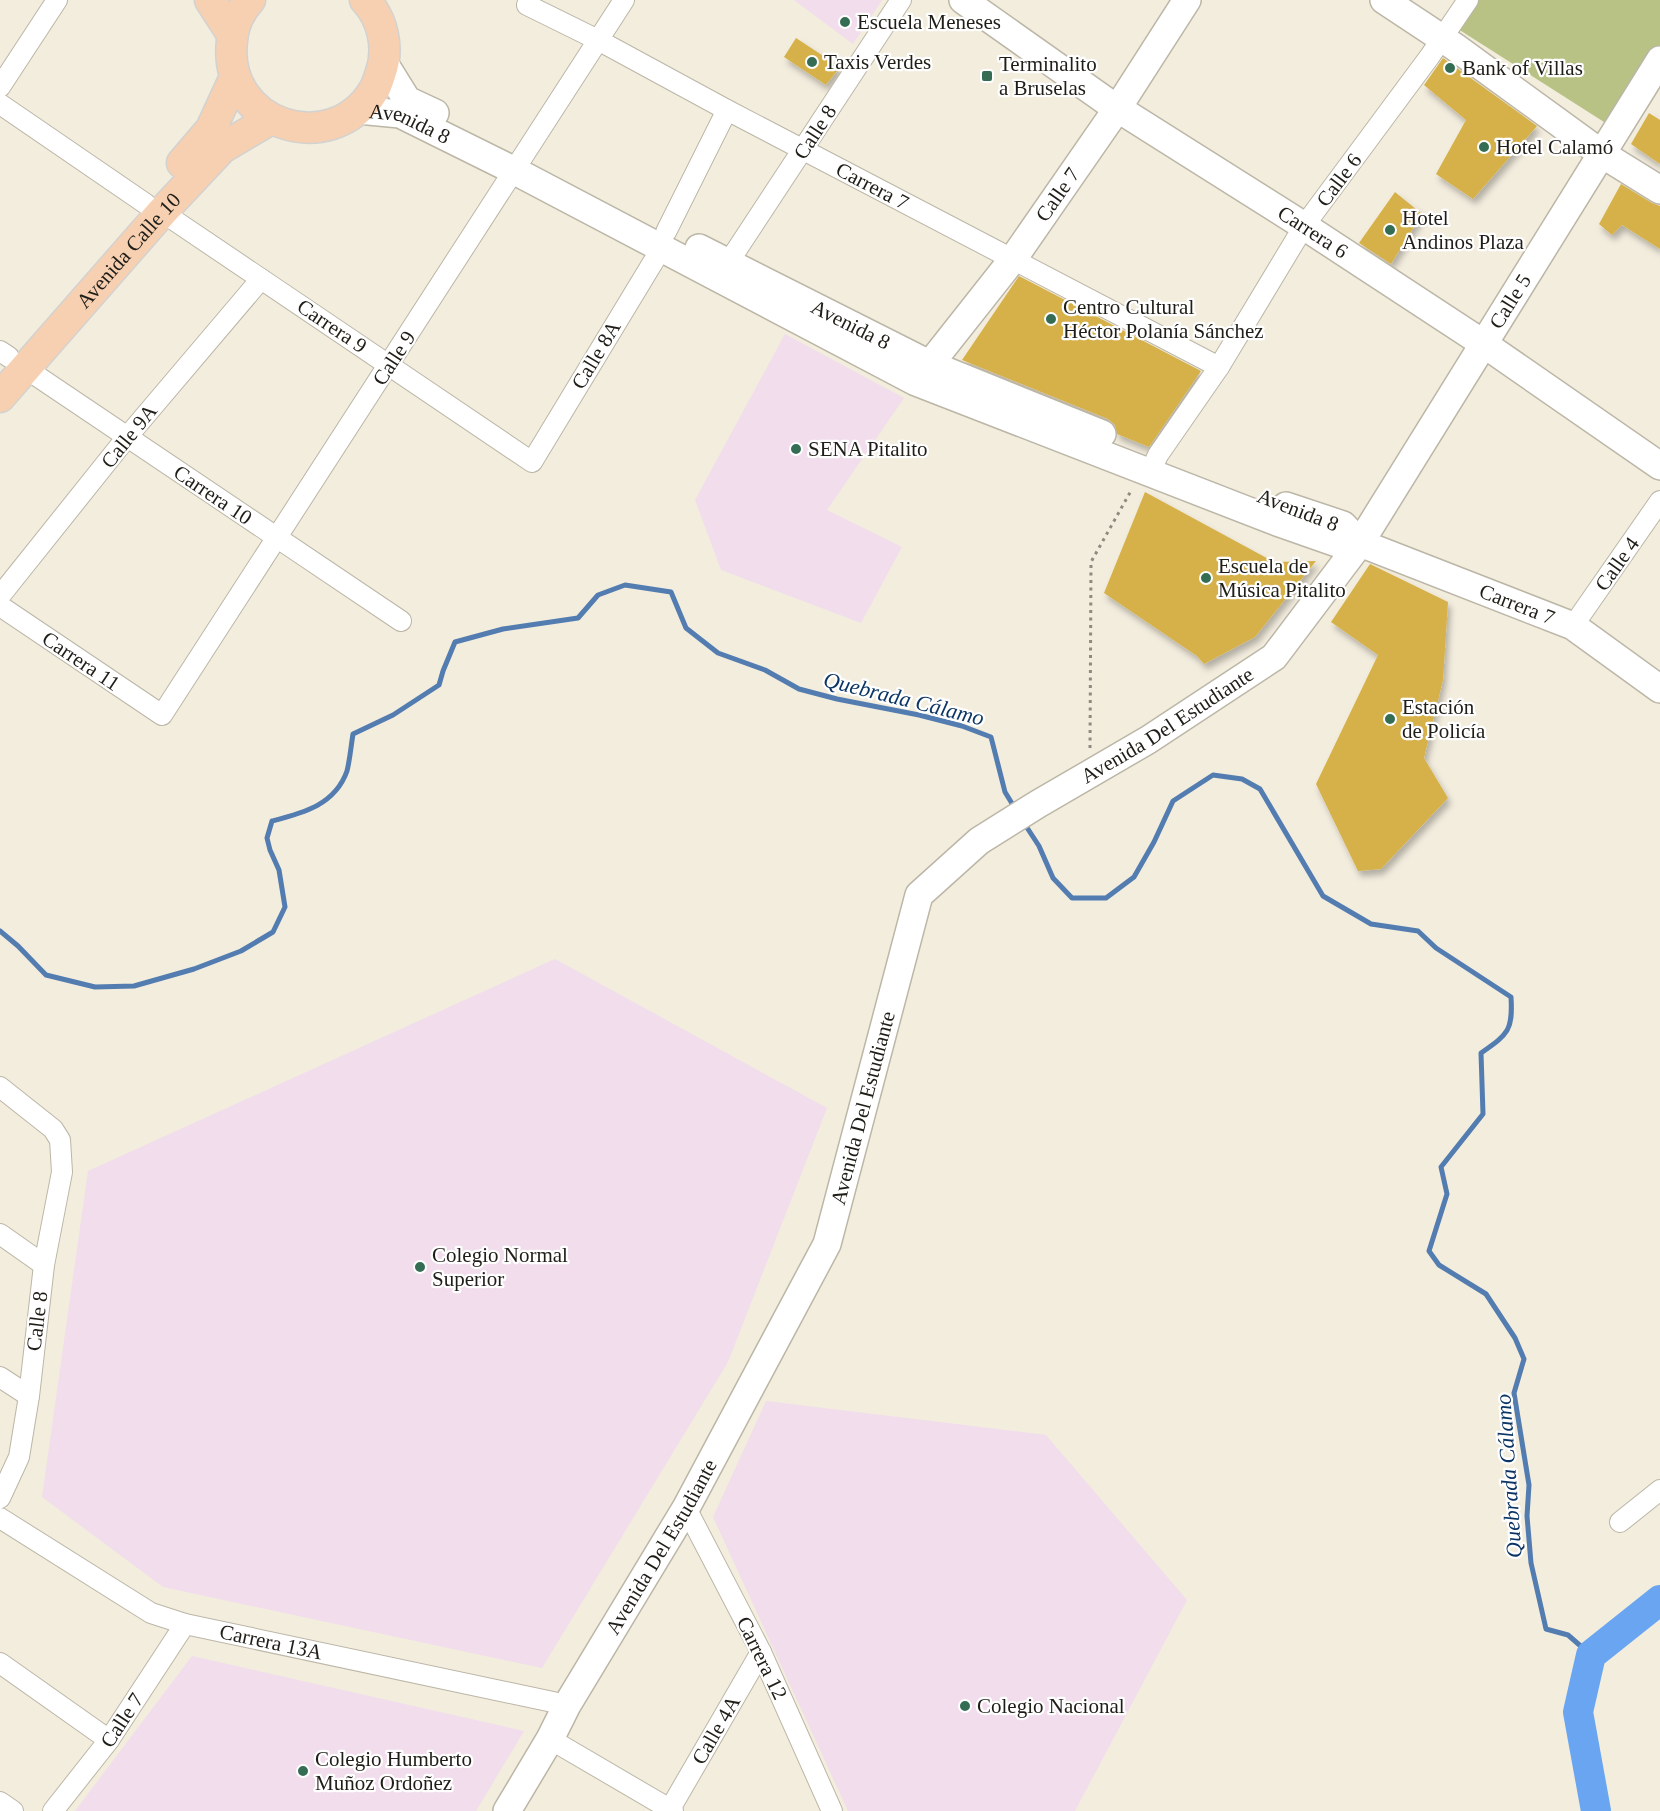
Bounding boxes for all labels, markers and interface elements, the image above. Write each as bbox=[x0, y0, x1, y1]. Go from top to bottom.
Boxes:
place label: Escuela Meneses bbox=[857, 10, 1001, 34]
marker: Escuela Meneses bbox=[838, 15, 852, 29]
place label: Taxis Verdes bbox=[824, 50, 931, 74]
place label: Terminalito a Bruselas bbox=[999, 52, 1097, 100]
marker: Taxis Verdes bbox=[805, 55, 819, 69]
place label: Bank of Villas bbox=[1462, 56, 1583, 80]
marker: Bank of Villas bbox=[1443, 61, 1457, 75]
marker: Terminalito a Bruselas bbox=[980, 69, 994, 83]
street label: Avenida 8 bbox=[368, 99, 454, 149]
street label: Calle 8 bbox=[789, 100, 841, 164]
place label: Hotel Calamó bbox=[1496, 135, 1613, 159]
marker: Hotel Calamó bbox=[1477, 140, 1491, 154]
street label: Calle 6 bbox=[1311, 149, 1367, 211]
street label: Carrera 7 bbox=[832, 157, 913, 215]
street label: Calle 7 bbox=[1031, 163, 1085, 226]
street label: Avenida Calle 10 bbox=[72, 188, 186, 313]
street label: Carrera 6 bbox=[1273, 201, 1353, 264]
place label: Hotel Andinos Plaza bbox=[1402, 206, 1525, 254]
marker: Hotel Andinos Plaza bbox=[1383, 223, 1397, 237]
street label: Calle 5 bbox=[1484, 270, 1536, 333]
street label: Carrera 9 bbox=[293, 294, 371, 358]
street label: Avenida 8 bbox=[807, 295, 894, 354]
place label: Centro Cultural Héctor Polanía Sánchez bbox=[1063, 295, 1264, 343]
marker: Centro Cultural Héctor Polanía Sánchez bbox=[1044, 312, 1058, 326]
street label: Calle 8A bbox=[566, 316, 626, 393]
street label: Calle 9 bbox=[368, 326, 420, 390]
street label: Calle 9A bbox=[96, 399, 163, 473]
place label: SENA Pitalito bbox=[808, 437, 928, 461]
marker: SENA Pitalito bbox=[789, 442, 803, 456]
street label: Carrera 10 bbox=[169, 460, 257, 530]
street label: Avenida 8 bbox=[1254, 484, 1342, 536]
street label: Calle 4 bbox=[1590, 532, 1644, 595]
place label: Escuela de Música Pitalito bbox=[1218, 554, 1346, 602]
marker: Escuela de Música Pitalito bbox=[1199, 571, 1213, 585]
street label: Carrera 7 bbox=[1476, 579, 1558, 630]
street label: Carrera 11 bbox=[38, 626, 124, 696]
street label: Avenida Del Estudiante bbox=[1077, 662, 1258, 788]
water label: Quebrada Cálamo bbox=[821, 666, 987, 730]
place label: Estación de Policía bbox=[1402, 695, 1486, 743]
marker: Estación de Policía bbox=[1383, 712, 1397, 726]
street label: Avenida Del Estudiante bbox=[826, 1009, 900, 1207]
place label: Colegio Normal Superior bbox=[432, 1243, 568, 1291]
marker: Colegio Normal Superior bbox=[413, 1260, 427, 1274]
street label: Calle 8 bbox=[21, 1290, 53, 1352]
water label: Quebrada Cálamo bbox=[1490, 1393, 1527, 1559]
street label: Avenida Del Estudiante bbox=[600, 1455, 722, 1639]
street label: Carrera 12 bbox=[732, 1613, 792, 1703]
street label: Carrera 13A bbox=[217, 1619, 325, 1665]
street label: Calle 7 bbox=[95, 1689, 148, 1752]
street label: Calle 4A bbox=[687, 1691, 746, 1769]
place label: Colegio Nacional bbox=[977, 1694, 1125, 1718]
marker: Colegio Nacional bbox=[958, 1699, 972, 1713]
place label: Colegio Humberto Muñoz Ordoñez bbox=[315, 1747, 472, 1795]
marker: Colegio Humberto Muñoz Ordoñez bbox=[296, 1764, 310, 1778]

